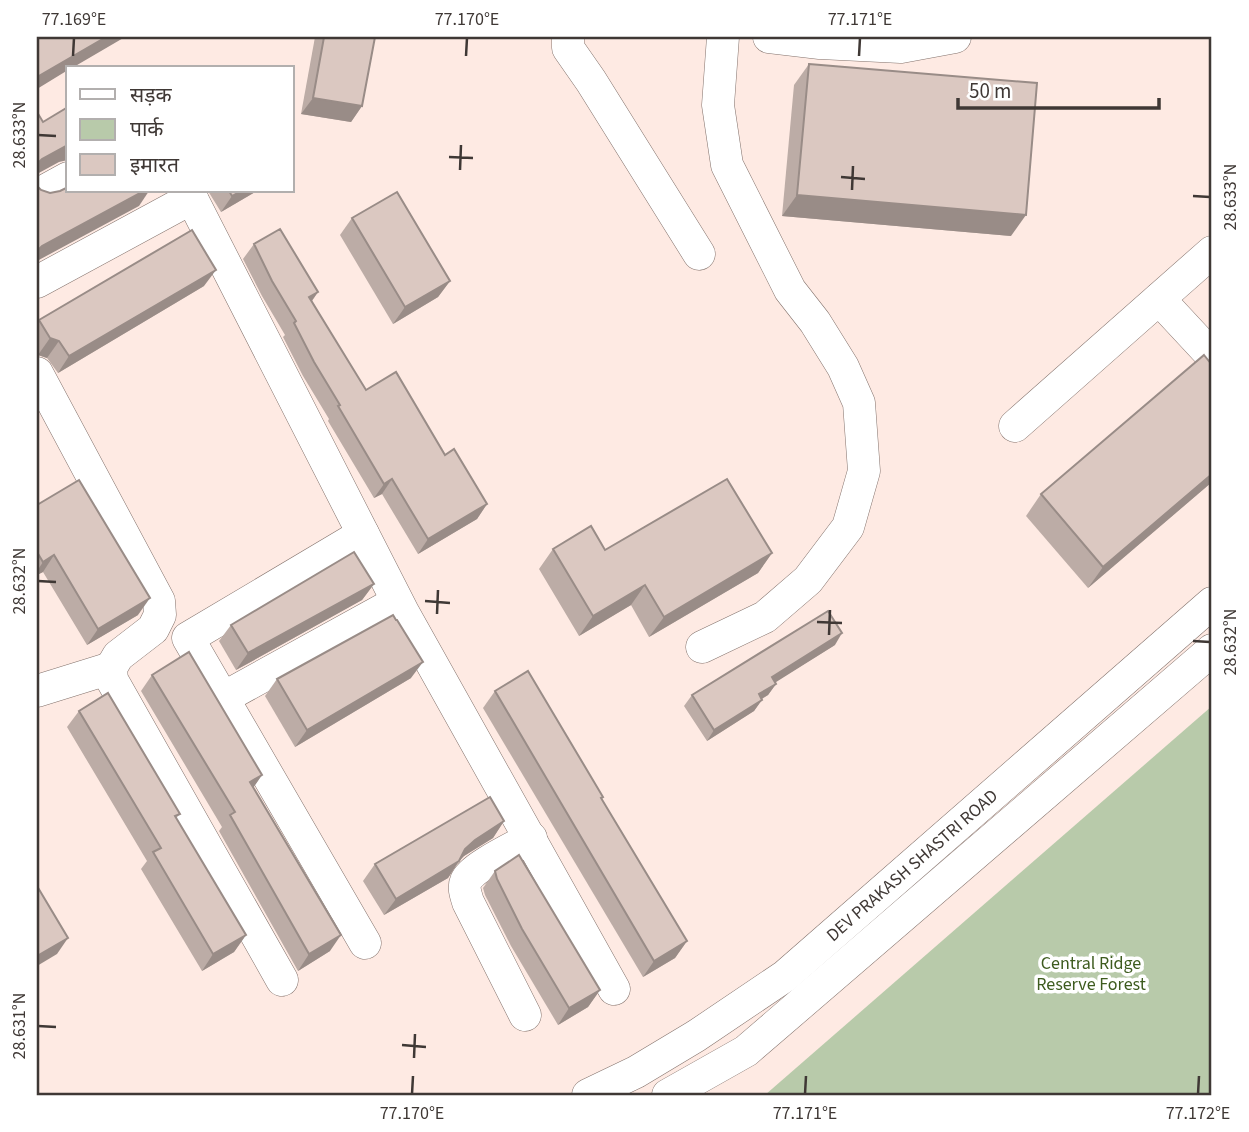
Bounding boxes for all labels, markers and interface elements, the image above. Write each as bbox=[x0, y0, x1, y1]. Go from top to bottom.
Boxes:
text: 77.169°E bbox=[42, 7, 106, 32]
text: 77.170°E bbox=[435, 7, 499, 32]
text: 77.171°E bbox=[828, 7, 892, 32]
legend bbox=[66, 66, 294, 192]
scale bar bbox=[958, 66, 1160, 110]
text: 50 m bbox=[969, 76, 1011, 106]
text: सड़क bbox=[130, 80, 172, 110]
text: 28.633°N bbox=[7, 102, 32, 168]
text: पार्क bbox=[130, 114, 164, 144]
text: इमारत bbox=[130, 150, 180, 180]
text: 28.633°N bbox=[1218, 164, 1243, 230]
text: 28.632°N bbox=[7, 548, 32, 614]
text: 28.632°N bbox=[1218, 609, 1243, 675]
street label: DEV PRAKASH SHASTRI ROAD bbox=[821, 784, 1003, 947]
park label: Central Ridge Reserve Forest bbox=[1036, 951, 1146, 997]
text: 28.631°N bbox=[7, 993, 32, 1059]
text: 77.170°E bbox=[380, 1101, 444, 1126]
text: 77.171°E bbox=[773, 1101, 837, 1126]
text: 77.172°E bbox=[1166, 1101, 1230, 1126]

